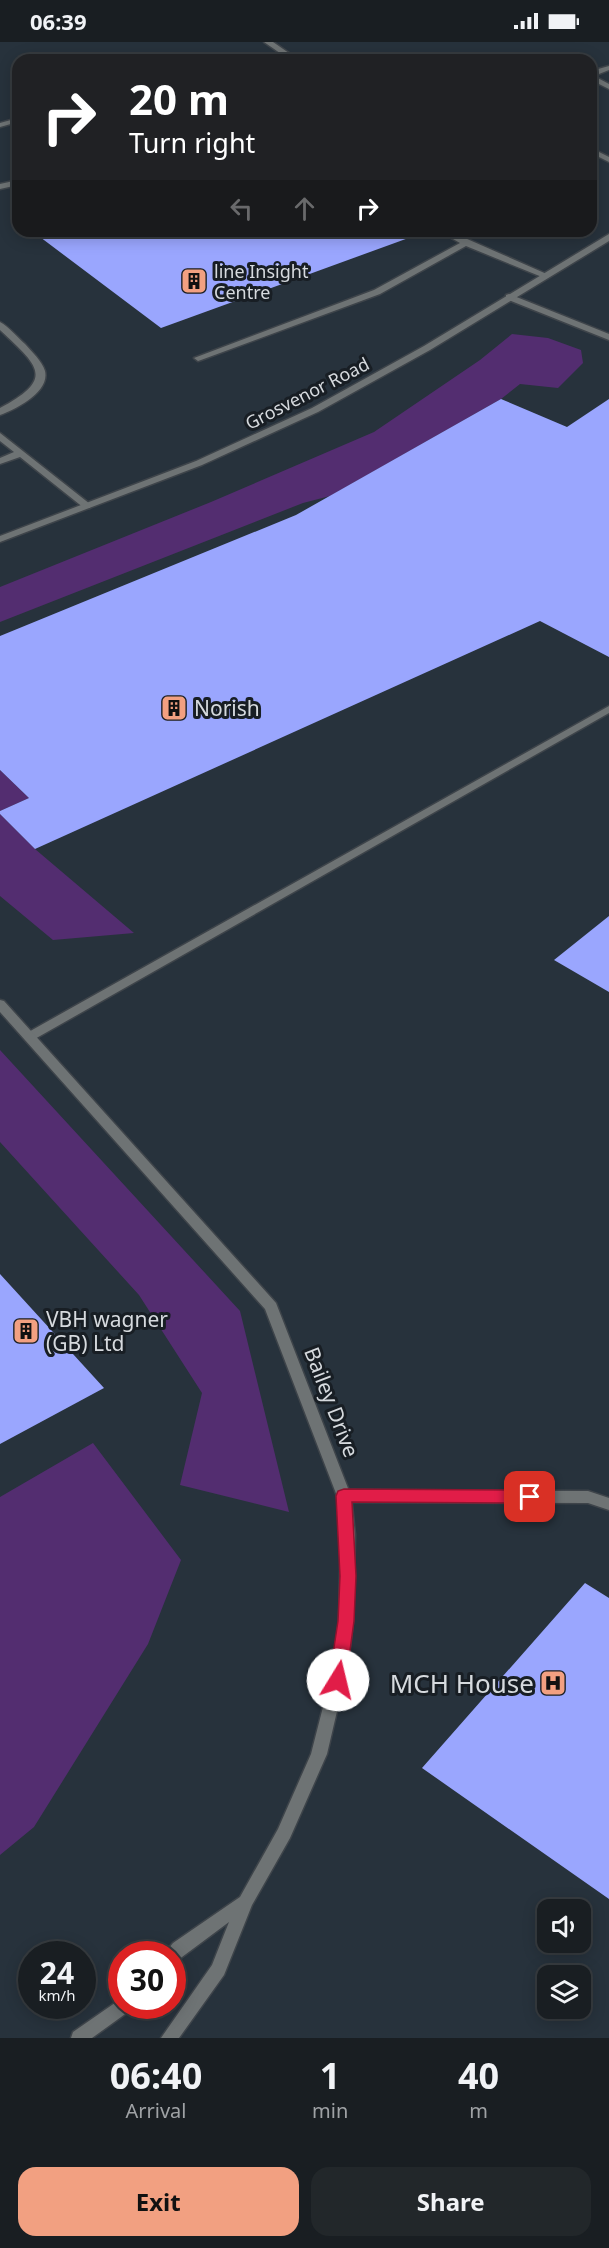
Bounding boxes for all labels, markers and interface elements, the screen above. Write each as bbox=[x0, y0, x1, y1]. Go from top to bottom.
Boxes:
text: 06:39 bbox=[30, 6, 87, 36]
text: 20 m bbox=[129, 70, 229, 127]
icon: right bbox=[30, 78, 108, 156]
text: Turn right bbox=[129, 124, 255, 161]
icon: left bbox=[225, 192, 258, 225]
icon: ahead bbox=[288, 192, 321, 225]
icon: right bbox=[351, 192, 384, 225]
place label: line Insight Centre bbox=[214, 259, 309, 304]
building icon: line Insight Centre bbox=[179, 266, 209, 296]
street label: Grosvenor Road bbox=[241, 351, 373, 435]
building icon: Norish bbox=[159, 693, 189, 723]
place label: Norish bbox=[194, 694, 260, 722]
place label: VBH wagner (GB) Ltd bbox=[46, 1305, 168, 1357]
building icon: VBH wagner (GB) Ltd bbox=[11, 1316, 41, 1346]
street label: Bailey Drive bbox=[298, 1343, 366, 1461]
pin bbox=[504, 1471, 555, 1522]
icon: arrive bbox=[513, 1480, 546, 1513]
position arrow bbox=[306, 1648, 370, 1712]
place label: MCH House bbox=[390, 1665, 534, 1701]
hospital icon: MCH House bbox=[538, 1668, 568, 1698]
map controls bbox=[537, 1899, 591, 2019]
button: sound bbox=[537, 1899, 591, 1953]
speed limit sign: 30 bbox=[108, 1941, 186, 2019]
text: 24 bbox=[40, 1952, 74, 1993]
button: layers bbox=[537, 1965, 591, 2019]
text: km/h bbox=[39, 1985, 75, 2005]
text: 06:40 bbox=[110, 2051, 202, 2100]
text: 1 bbox=[320, 2051, 340, 2100]
text: 40 bbox=[458, 2051, 499, 2100]
text: Arrival bbox=[126, 2097, 187, 2124]
text: min bbox=[312, 2097, 348, 2124]
text: m bbox=[469, 2097, 488, 2124]
button: Exit bbox=[18, 2167, 299, 2236]
button: Share bbox=[311, 2167, 591, 2236]

